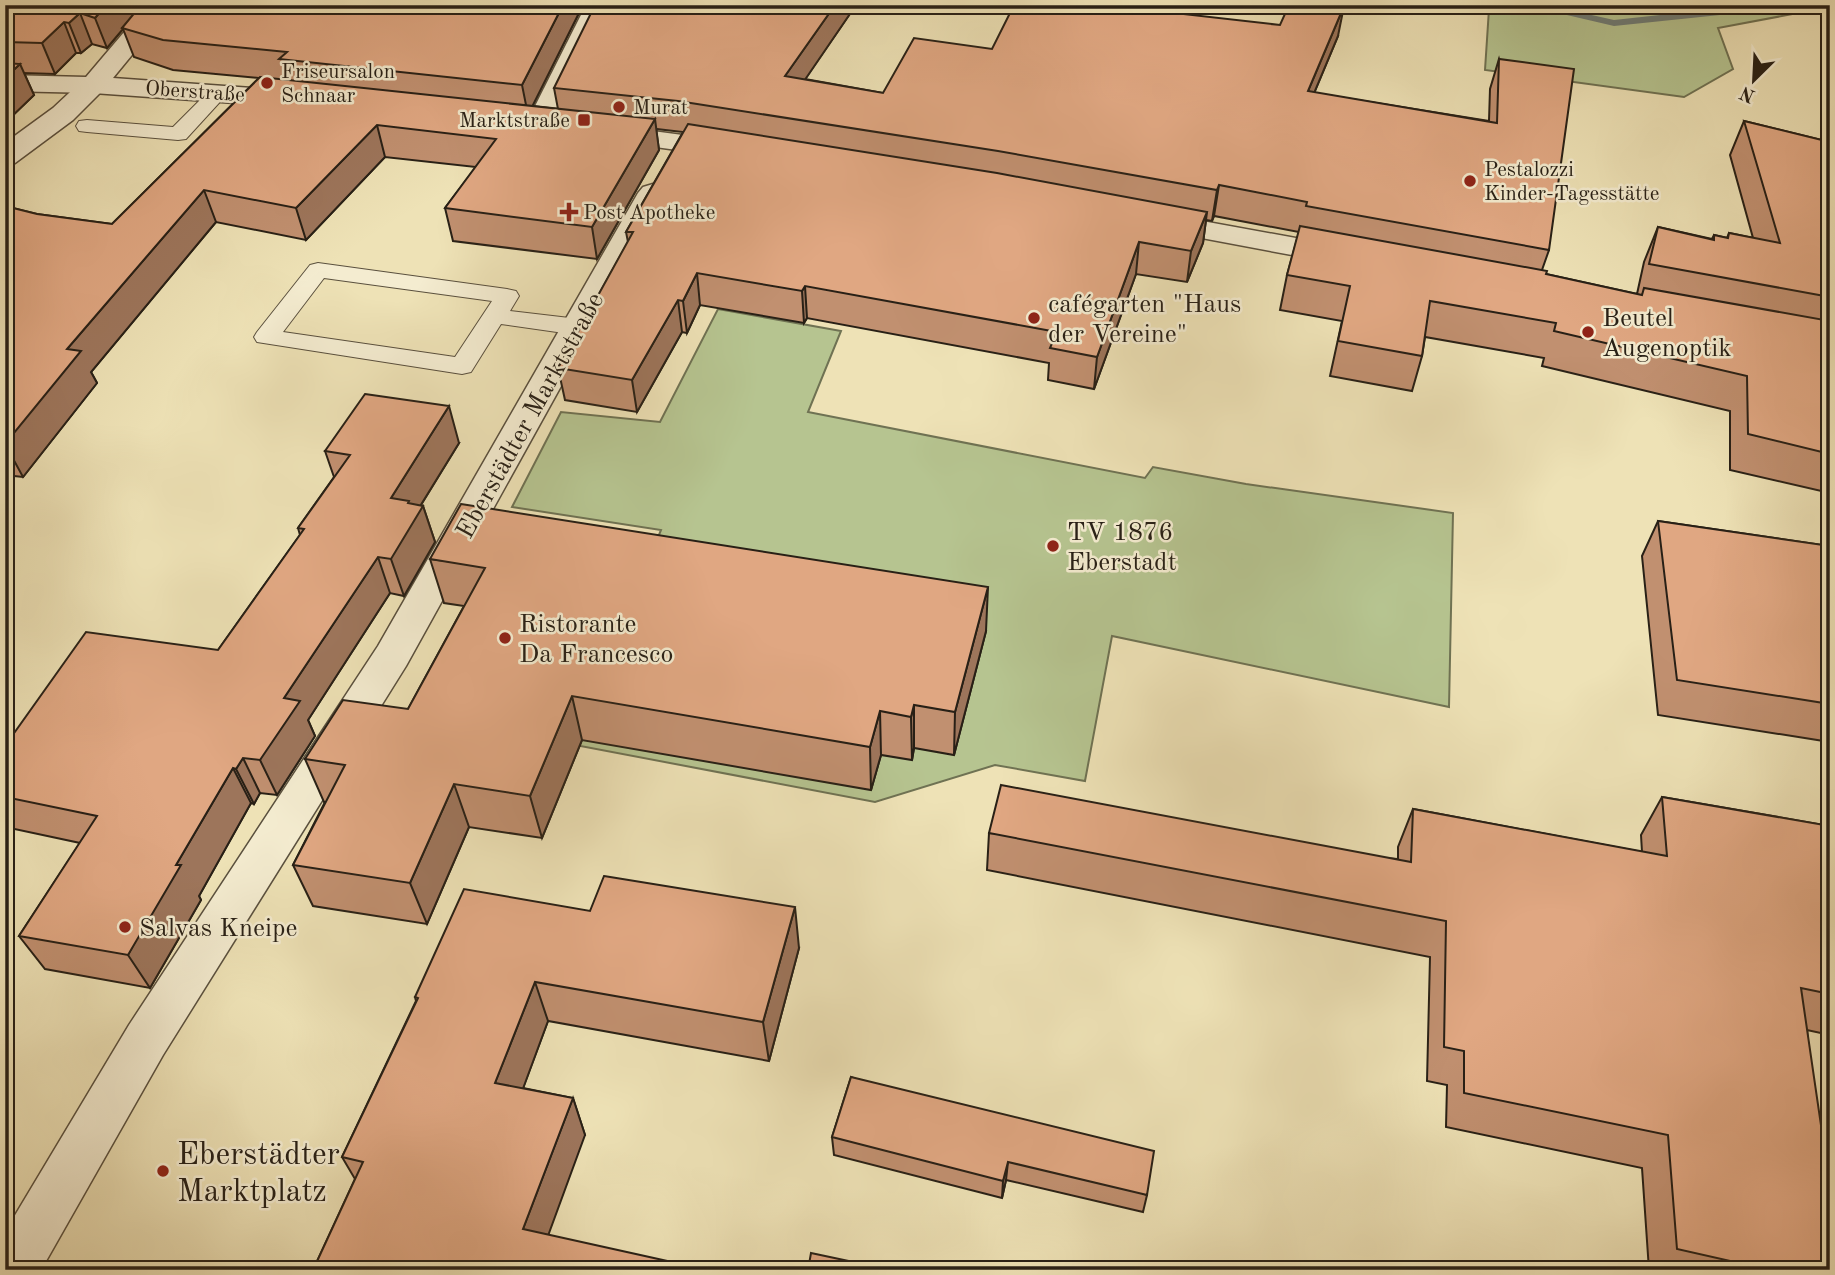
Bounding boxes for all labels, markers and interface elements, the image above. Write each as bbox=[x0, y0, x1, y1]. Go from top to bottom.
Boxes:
north arrow bbox=[1720, 46, 1790, 116]
place label: Friseursalon Schnaar bbox=[281, 62, 395, 107]
marker: Friseursalon Schnaar bbox=[259, 75, 275, 91]
street label: Oberstraße bbox=[144, 79, 245, 106]
text: N bbox=[1737, 81, 1759, 105]
place label: Murat bbox=[633, 98, 688, 119]
marker: Murat bbox=[611, 99, 627, 115]
place label: Marktstraße bbox=[459, 111, 570, 132]
marker: Marktstraße bbox=[576, 112, 592, 128]
place label: Pestalozzi Kinder-Tagesstätte bbox=[1484, 160, 1659, 205]
marker: Pestalozzi Kinder-Tagesstätte bbox=[1462, 173, 1478, 189]
place label: Post Apotheke bbox=[583, 203, 715, 224]
marker: Post Apotheke bbox=[561, 204, 577, 220]
street label: Eberstädter Marktstraße bbox=[452, 288, 609, 543]
place label: cafégarten "Haus der Vereine" bbox=[1048, 292, 1241, 348]
place label: Beutel Augenoptik bbox=[1602, 306, 1732, 362]
marker: cafégarten "Haus der Vereine" bbox=[1026, 310, 1042, 326]
marker: Beutel Augenoptik bbox=[1580, 324, 1596, 340]
place label: TV 1876 Eberstadt bbox=[1067, 520, 1177, 576]
marker: TV 1876 Eberstadt bbox=[1045, 538, 1061, 554]
place label: Ristorante Da Francesco bbox=[519, 612, 673, 668]
marker: Ristorante Da Francesco bbox=[497, 630, 513, 646]
place label: Salvas Kneipe bbox=[139, 916, 297, 942]
marker: Salvas Kneipe bbox=[117, 919, 133, 935]
place label: Eberstädter Marktplatz bbox=[177, 1140, 340, 1209]
marker: Eberstädter Marktplatz bbox=[155, 1163, 171, 1179]

